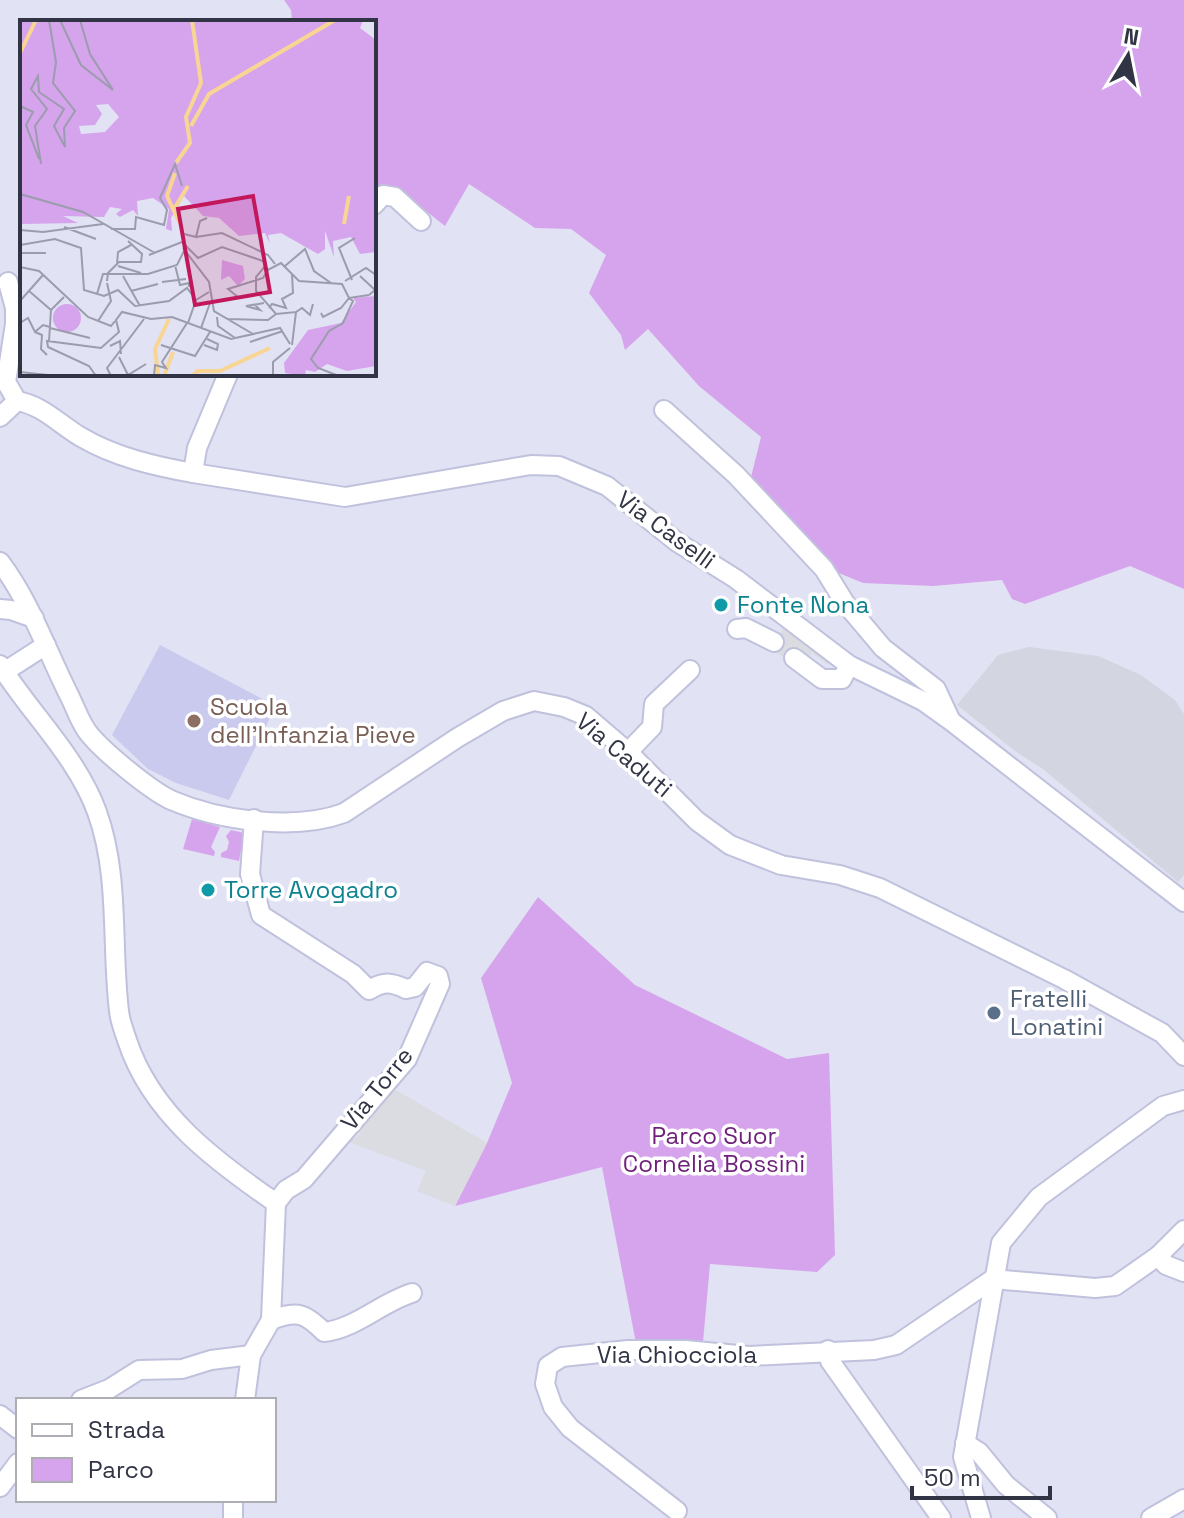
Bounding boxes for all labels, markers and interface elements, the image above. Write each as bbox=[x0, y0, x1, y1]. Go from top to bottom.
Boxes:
north arrow bbox=[1088, 16, 1168, 96]
inset map bbox=[20, 20, 376, 376]
text: N bbox=[1122, 21, 1141, 51]
street label: Via Caselli bbox=[611, 483, 722, 576]
place label: Fonte Nona bbox=[737, 589, 869, 620]
marker: Fonte Nona bbox=[712, 596, 730, 614]
place label: Scuola dell'Infanzia Pieve bbox=[210, 691, 416, 750]
street label: Via Caduti bbox=[570, 705, 679, 804]
marker: Scuola dell'Infanzia Pieve bbox=[185, 712, 203, 730]
place label: Torre Avogadro bbox=[224, 874, 398, 905]
marker: Torre Avogadro bbox=[199, 881, 217, 899]
place label: Fratelli Lonatini bbox=[1010, 983, 1103, 1042]
marker: Fratelli Lonatini bbox=[985, 1004, 1003, 1022]
street label: Via Torre bbox=[334, 1041, 420, 1137]
park label: Parco Suor Cornelia Bossini bbox=[623, 1120, 805, 1179]
street label: Via Chiocciola bbox=[597, 1339, 758, 1370]
legend bbox=[16, 1398, 276, 1502]
text: Strada bbox=[88, 1414, 165, 1445]
scale bar bbox=[912, 1450, 1050, 1500]
text: Parco bbox=[88, 1454, 154, 1485]
text: 50 m bbox=[924, 1462, 981, 1493]

